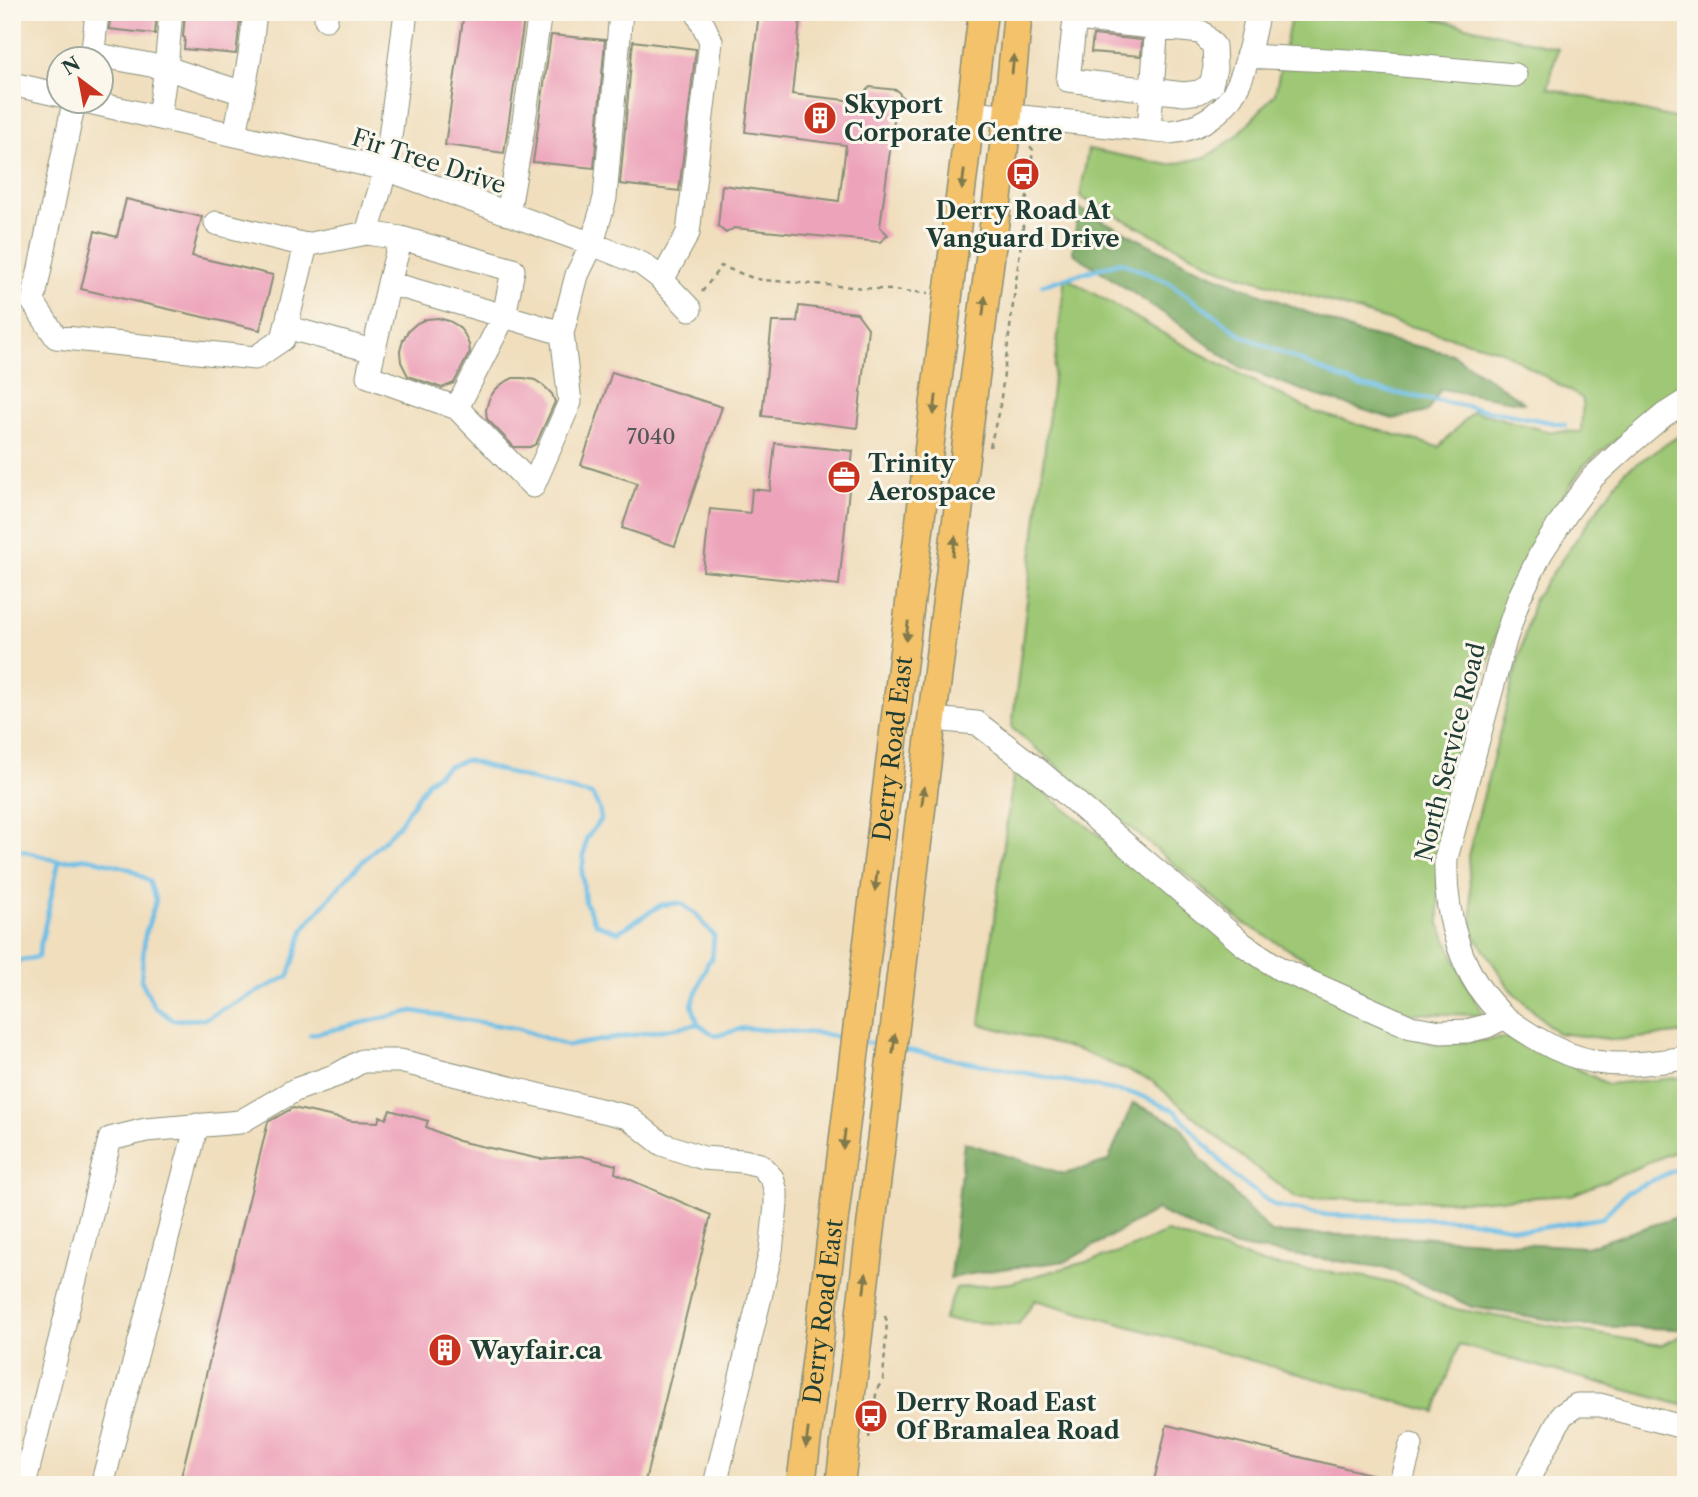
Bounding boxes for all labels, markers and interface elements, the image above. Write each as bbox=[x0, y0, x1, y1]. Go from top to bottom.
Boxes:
north arrow bbox=[46, 46, 116, 116]
text: N bbox=[58, 52, 84, 80]
one-way arrow bbox=[1008, 53, 1019, 75]
place label: Skyport Corporate Centre bbox=[844, 90, 1063, 147]
building icon: Skyport Corporate Centre bbox=[801, 99, 839, 137]
street label: Fir Tree Drive bbox=[348, 122, 510, 200]
bus stop icon: Derry Road At Vanguard Drive bbox=[1004, 155, 1042, 193]
one-way arrow bbox=[958, 169, 969, 191]
place label: Derry Road At Vanguard Drive bbox=[925, 196, 1120, 253]
one-way arrow bbox=[978, 295, 989, 317]
one-way arrow bbox=[930, 395, 941, 417]
house number: 7040 bbox=[626, 424, 676, 449]
place label: Trinity Aerospace bbox=[867, 449, 996, 506]
office icon: Trinity Aerospace bbox=[825, 458, 863, 496]
one-way arrow bbox=[948, 535, 959, 557]
one-way arrow bbox=[902, 620, 913, 642]
street label: North Service Road bbox=[1409, 639, 1491, 864]
street label: Derry Road East bbox=[866, 654, 918, 843]
one-way arrow bbox=[917, 785, 928, 807]
one-way arrow bbox=[870, 870, 881, 892]
one-way arrow bbox=[889, 1033, 900, 1055]
one-way arrow bbox=[838, 1128, 849, 1150]
street label: Derry Road East bbox=[797, 1217, 848, 1405]
one-way arrow bbox=[859, 1272, 870, 1294]
building icon: Wayfair.ca bbox=[426, 1331, 464, 1369]
place label: Wayfair.ca bbox=[469, 1336, 603, 1365]
place label: Derry Road East Of Bramalea Road bbox=[896, 1388, 1120, 1445]
bus stop icon: Derry Road East Of Bramalea Road bbox=[852, 1397, 890, 1435]
one-way arrow bbox=[801, 1427, 812, 1449]

